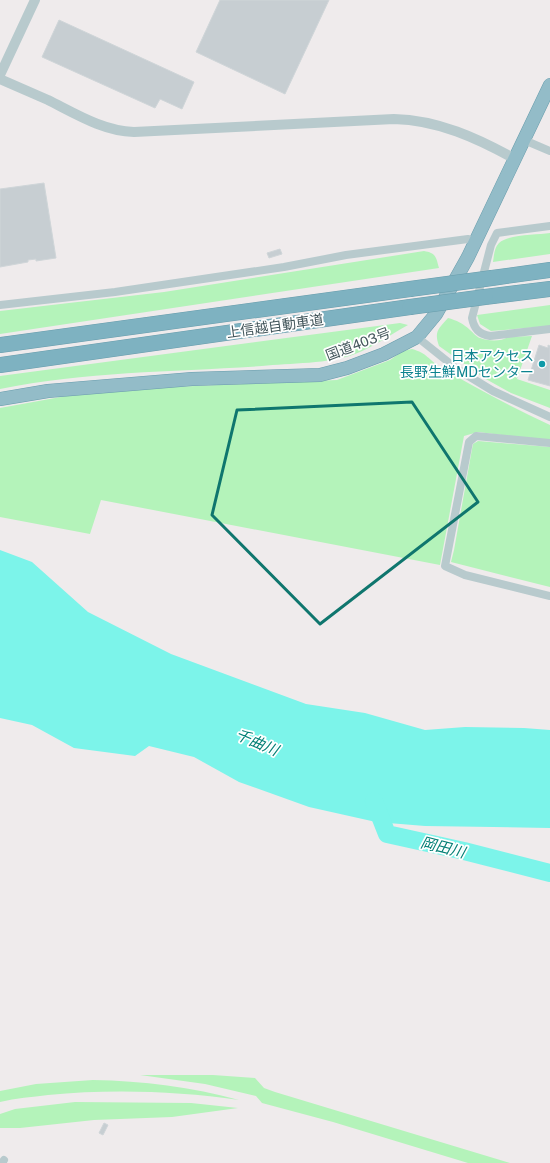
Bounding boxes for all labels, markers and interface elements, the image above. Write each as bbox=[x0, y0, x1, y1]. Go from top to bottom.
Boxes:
street label: 上信越自動車道 bbox=[225, 311, 325, 341]
street label: 国道403号 bbox=[323, 324, 393, 364]
place label: 日本アクセス 長野生鮮MDセンター bbox=[400, 348, 534, 380]
marker: 日本アクセス 長野生鮮MDセンター bbox=[537, 359, 547, 369]
water label: 千曲川 bbox=[233, 725, 283, 759]
water label: 岡田川 bbox=[419, 833, 469, 861]

